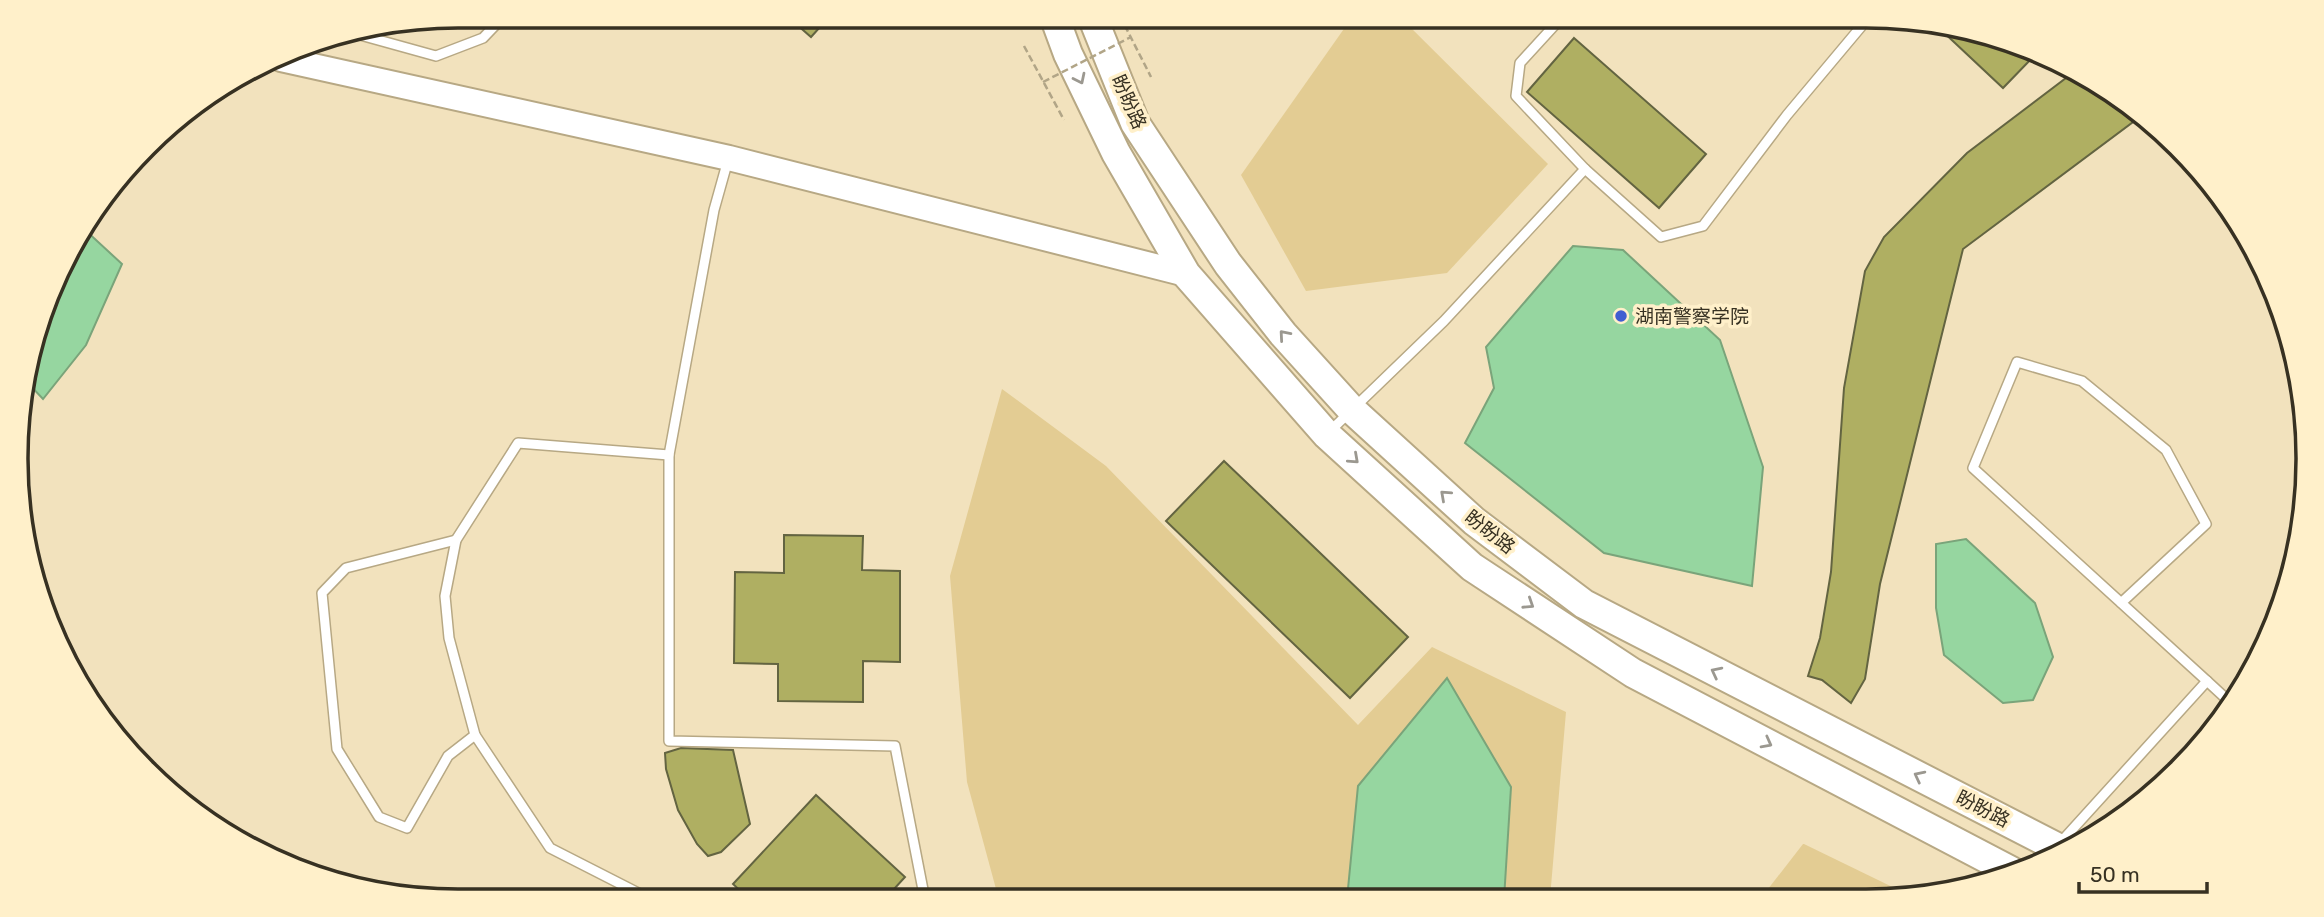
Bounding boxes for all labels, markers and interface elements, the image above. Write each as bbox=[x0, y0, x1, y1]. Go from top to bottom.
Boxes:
street label: 盼盼路 bbox=[1107, 71, 1151, 133]
one-way arrow bbox=[1072, 72, 1086, 84]
place label: 湖南警察学院 bbox=[1635, 305, 1749, 328]
marker: 湖南警察学院 bbox=[1613, 308, 1629, 324]
one-way arrow bbox=[1280, 330, 1292, 343]
one-way arrow bbox=[1346, 451, 1359, 464]
one-way arrow bbox=[1440, 491, 1453, 503]
street label: 盼盼路 bbox=[1460, 505, 1520, 559]
one-way arrow bbox=[1521, 596, 1534, 609]
one-way arrow bbox=[1711, 667, 1723, 680]
one-way arrow bbox=[1760, 735, 1772, 749]
one-way arrow bbox=[1914, 771, 1926, 784]
street label: 盼盼路 bbox=[1952, 786, 2014, 832]
scale bar bbox=[2079, 850, 2207, 894]
text: 50 m bbox=[2090, 862, 2140, 887]

